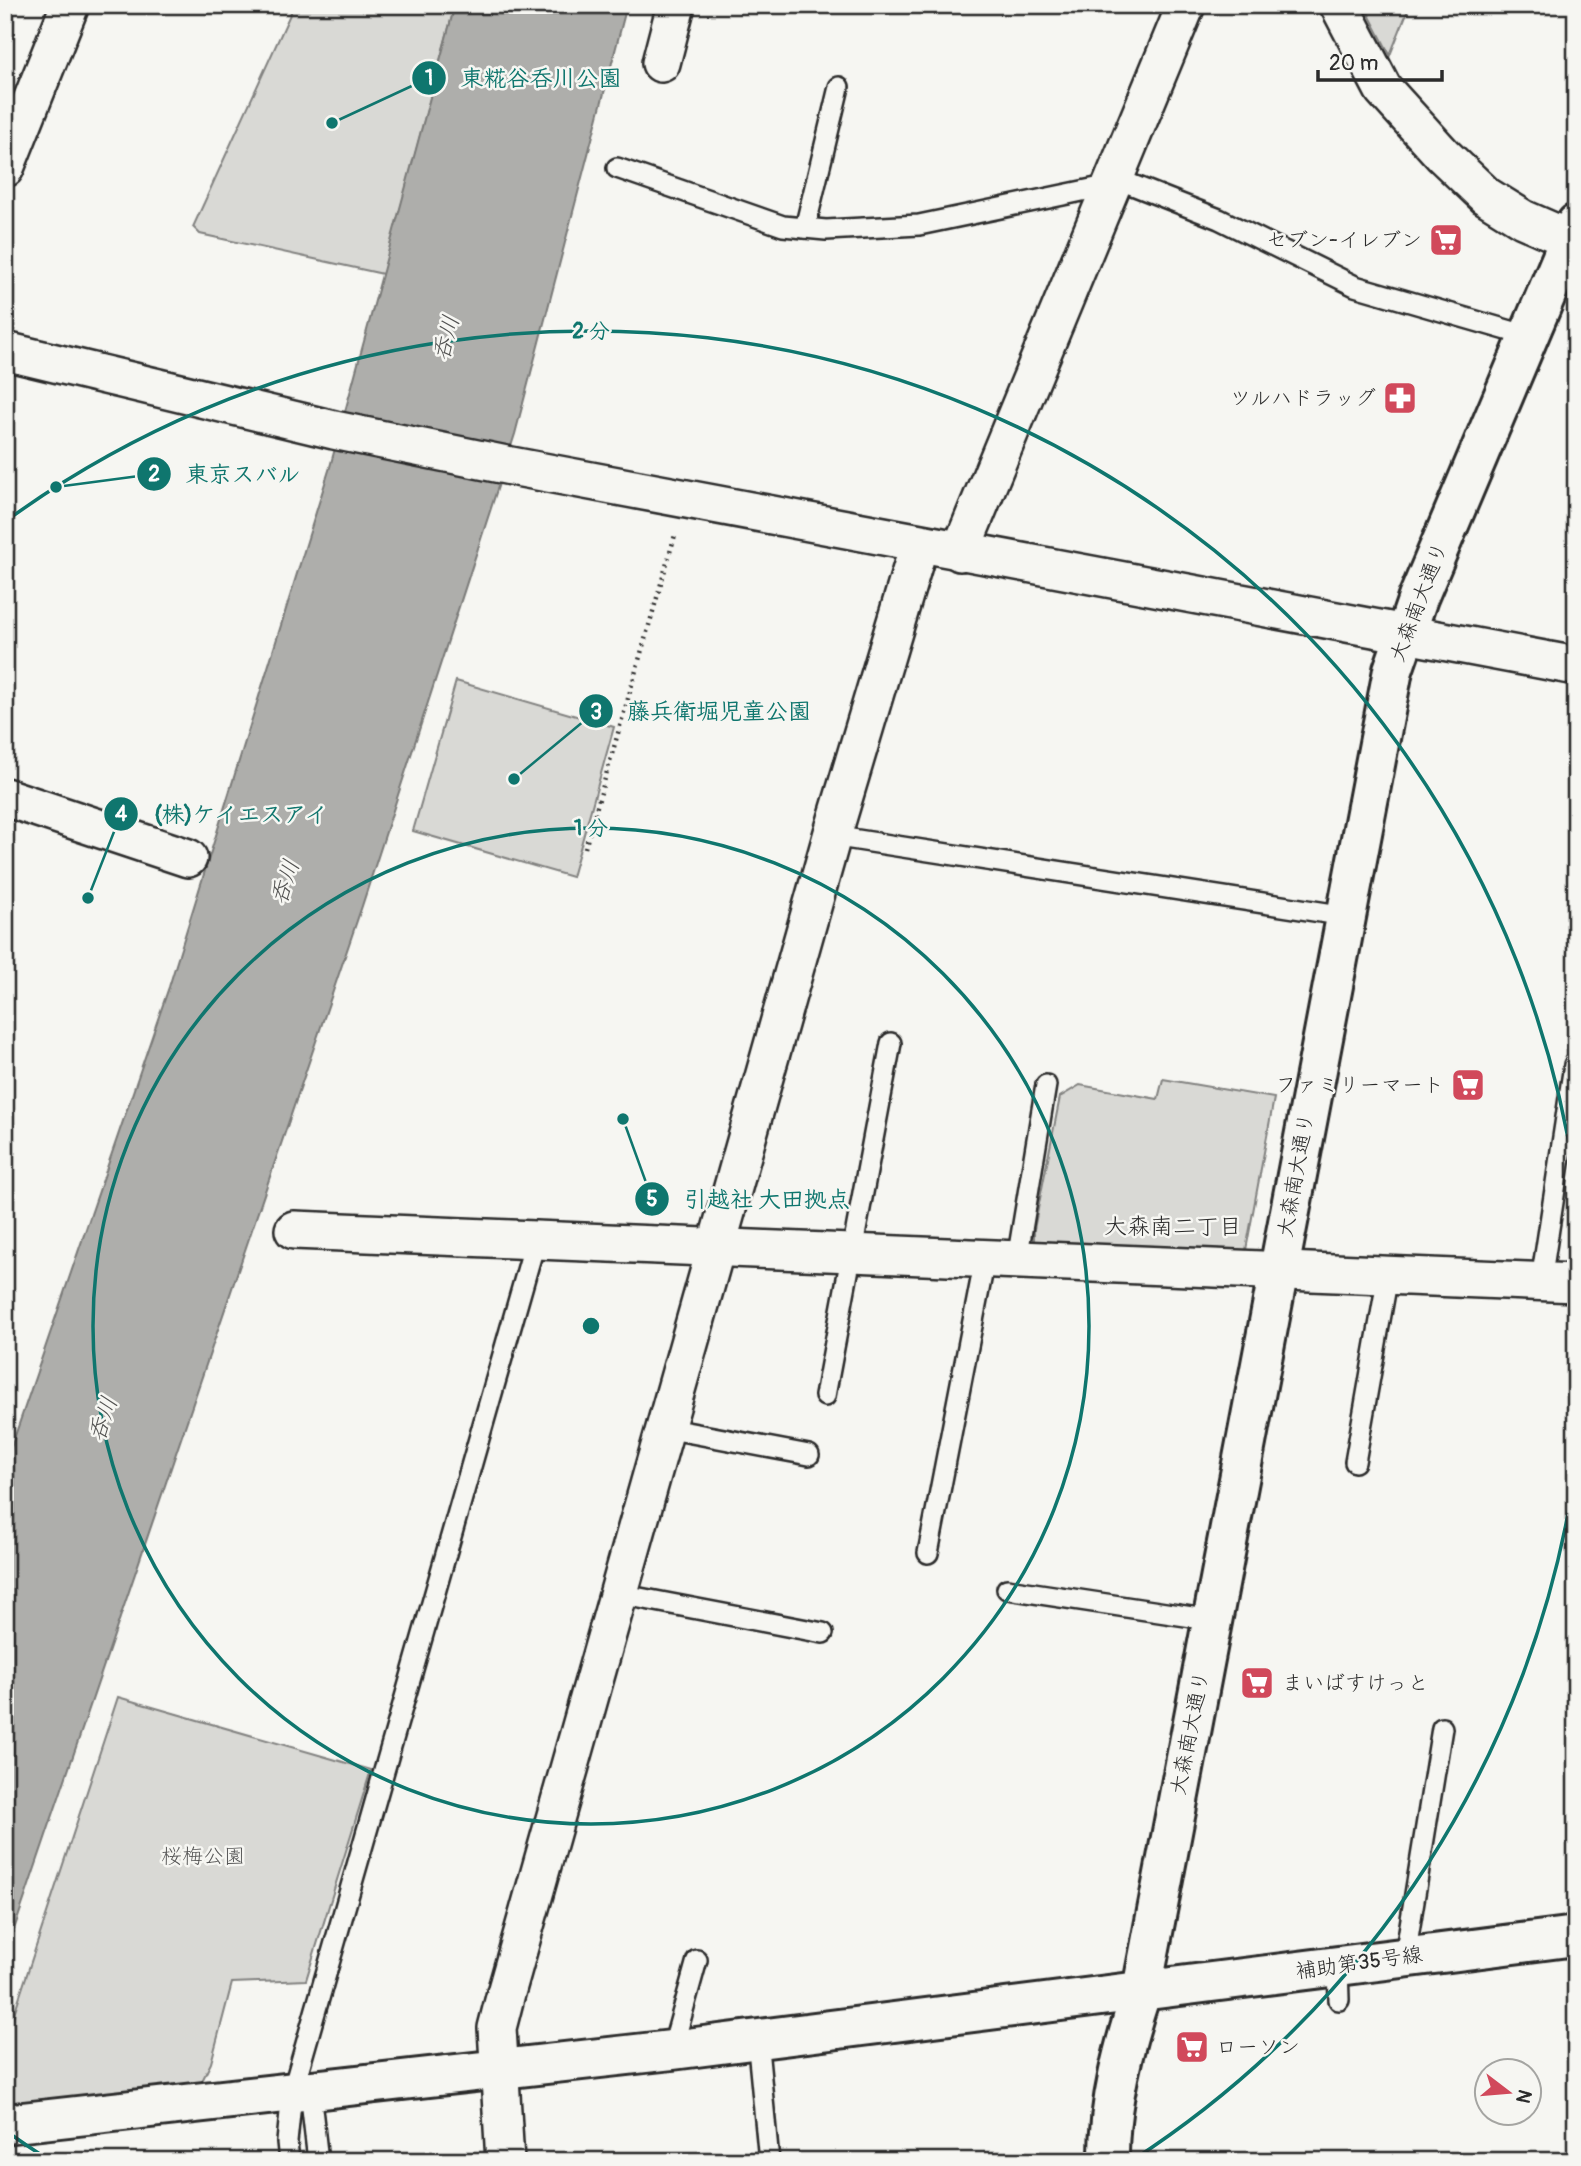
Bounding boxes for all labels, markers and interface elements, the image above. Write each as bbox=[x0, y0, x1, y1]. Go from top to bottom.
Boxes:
scale bar bbox=[1318, 38, 1443, 82]
text: 20 m bbox=[1329, 50, 1378, 77]
callout: 東糀谷呑川公園 bbox=[411, 56, 635, 100]
text: 東糀谷呑川公園 bbox=[461, 64, 622, 93]
text: 1 bbox=[425, 65, 433, 92]
supermarket icon: セブン-イレブン bbox=[1427, 221, 1465, 259]
place label: セブン-イレブン bbox=[1266, 227, 1422, 254]
water label: 呑川 bbox=[426, 312, 466, 364]
text: 2 分 bbox=[572, 318, 610, 345]
pharmacy icon: ツルハドラッグ bbox=[1381, 379, 1419, 417]
place label: ツルハドラッグ bbox=[1230, 385, 1376, 412]
callout: 東京スバル bbox=[137, 452, 315, 496]
text: 東京スバル bbox=[186, 460, 301, 489]
text: 2 bbox=[148, 461, 160, 488]
street label: 大森南大通り bbox=[1384, 538, 1454, 666]
callout: 藤兵衛堀児童公園 bbox=[578, 689, 825, 733]
text: 藤兵衛堀児童公園 bbox=[627, 697, 811, 726]
text: 3 bbox=[590, 699, 602, 726]
callout: (株)ケイエスアイ bbox=[104, 792, 343, 836]
text: (株)ケイエスアイ bbox=[154, 800, 328, 829]
text: 4 bbox=[115, 801, 128, 828]
text: 1 分 bbox=[574, 815, 608, 842]
water label: 呑川 bbox=[264, 856, 306, 908]
supermarket icon: ファミリーマート bbox=[1449, 1066, 1487, 1104]
place label: ファミリーマート bbox=[1276, 1072, 1444, 1099]
street label: 大森南大通り bbox=[1272, 1111, 1320, 1239]
callout: 引越社 大田拠点 bbox=[635, 1177, 864, 1221]
text: 引越社 大田拠点 bbox=[684, 1185, 850, 1214]
text: 5 bbox=[646, 1186, 658, 1213]
district label: 大森南二丁目 bbox=[1104, 1212, 1242, 1241]
centre of rings bbox=[579, 1314, 603, 1338]
water label: 呑川 bbox=[82, 1393, 124, 1445]
supermarket icon: まいばすけっと bbox=[1238, 1664, 1276, 1702]
street label: 大森南大通り bbox=[1165, 1669, 1215, 1797]
place label: まいばすけっと bbox=[1282, 1670, 1429, 1697]
park label: 桜梅公園 bbox=[161, 1843, 245, 1870]
street label: 補助第35号線 bbox=[1294, 1941, 1424, 1985]
supermarket icon: ローソン bbox=[1173, 2028, 1211, 2066]
place label: ローソン bbox=[1216, 2034, 1300, 2061]
north arrow bbox=[1472, 2058, 1542, 2128]
text: N bbox=[1510, 2087, 1537, 2106]

